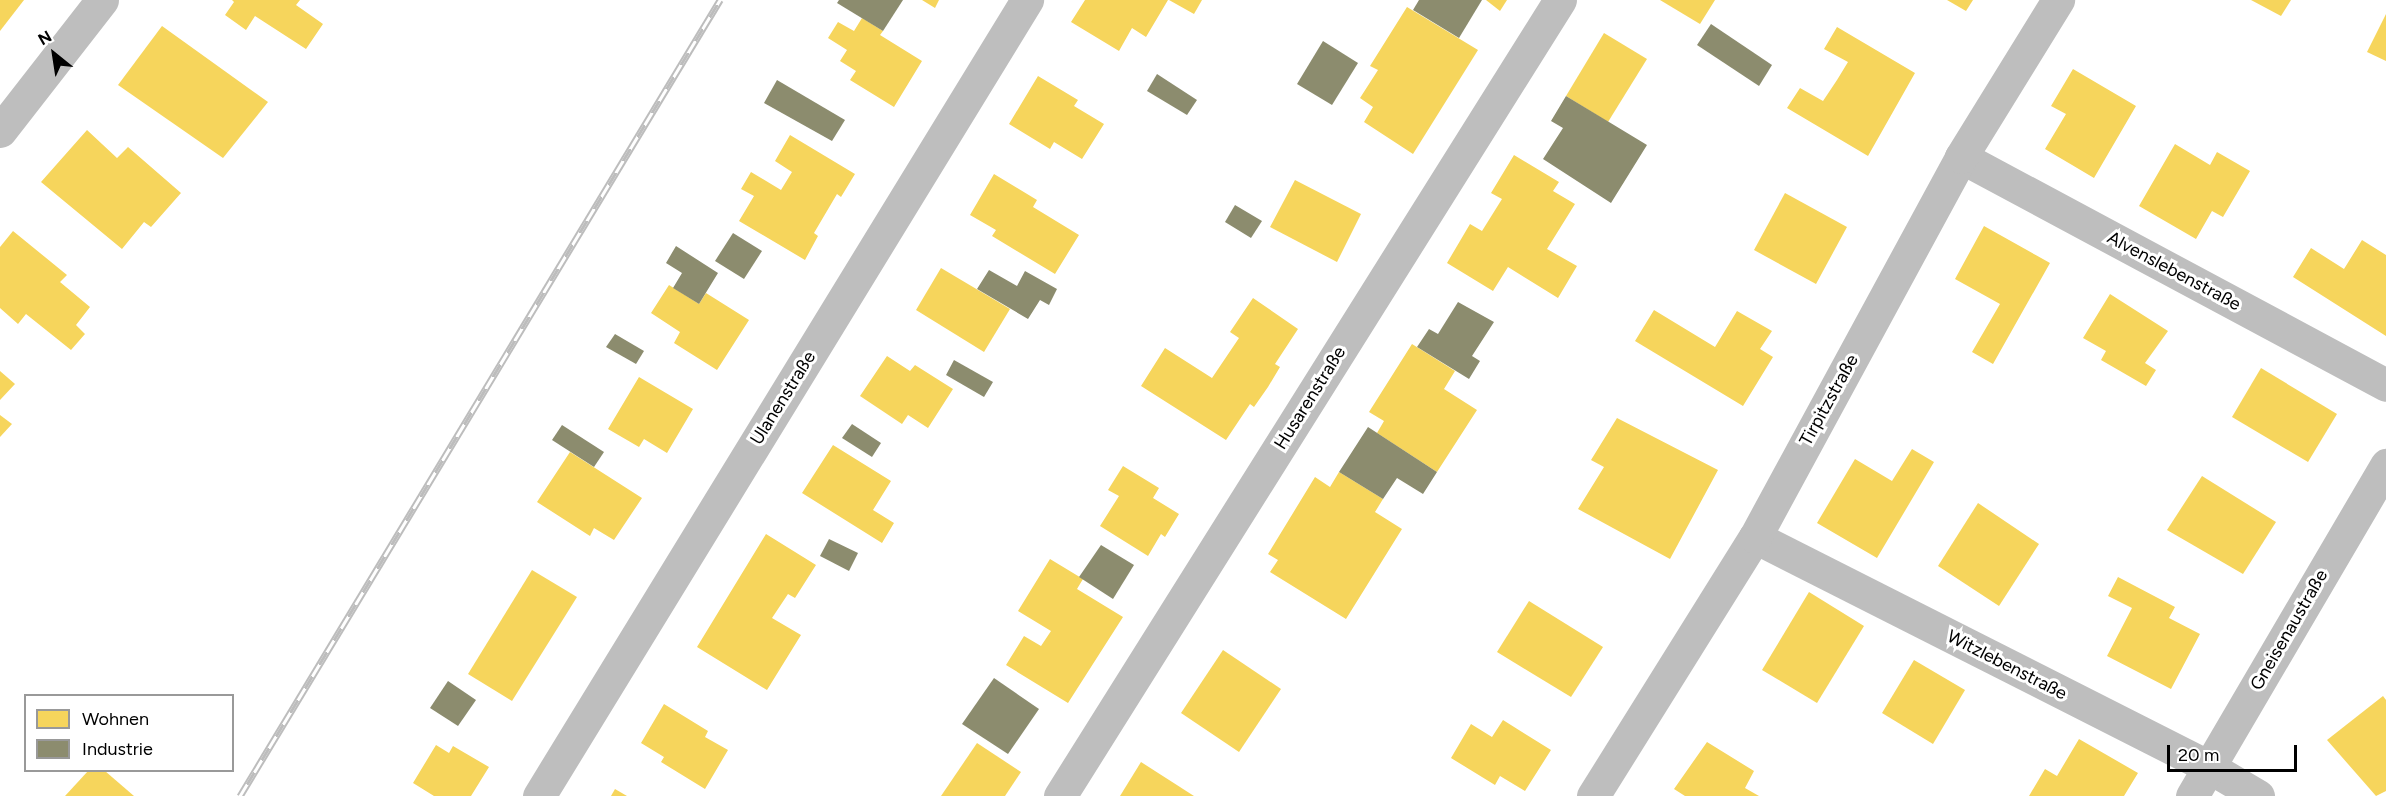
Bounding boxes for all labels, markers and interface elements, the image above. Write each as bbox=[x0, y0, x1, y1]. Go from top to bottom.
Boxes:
north arrow bbox=[24, 24, 84, 84]
text: N bbox=[35, 27, 55, 49]
street label: Alvenslebenstraße bbox=[2104, 227, 2244, 315]
street label: Husarenstraße bbox=[1270, 342, 1350, 454]
street label: Ulanenstraße bbox=[746, 347, 820, 449]
street label: Tirpitzstraße bbox=[1795, 351, 1863, 449]
street label: Gneisenaustraße bbox=[2246, 566, 2332, 694]
street label: Witzlebenstraße bbox=[1943, 625, 2071, 705]
legend bbox=[24, 694, 234, 772]
text: Wohnen bbox=[82, 708, 149, 730]
scale bar bbox=[2170, 733, 2300, 771]
text: Industrie bbox=[82, 738, 153, 760]
text: 20 m bbox=[2178, 744, 2219, 766]

